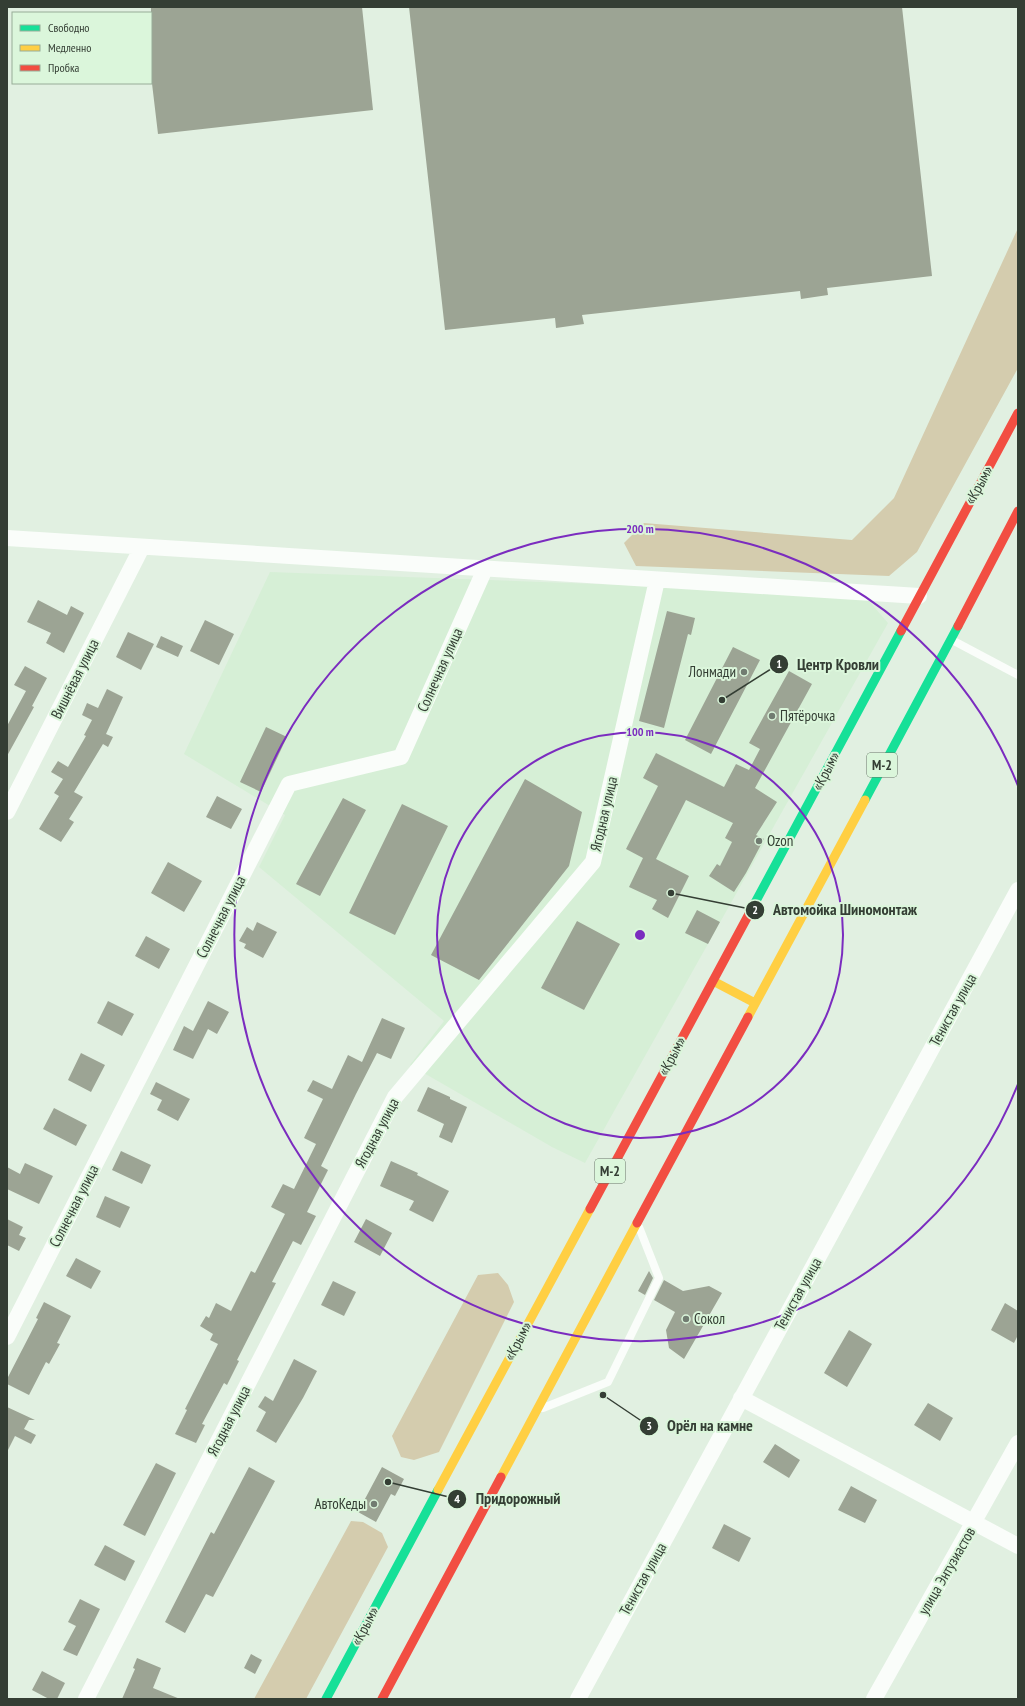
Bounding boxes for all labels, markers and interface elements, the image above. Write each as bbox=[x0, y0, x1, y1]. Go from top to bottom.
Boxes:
legend bbox=[12, 12, 152, 84]
text: Свободно bbox=[48, 20, 90, 35]
text: Медленно bbox=[48, 40, 91, 55]
text: Пробка bbox=[48, 60, 80, 75]
street label: «Крым» bbox=[960, 462, 997, 507]
text: 200 m bbox=[626, 521, 654, 536]
street label: Солнечная улица bbox=[413, 625, 466, 715]
street label: Вишнёвая улица bbox=[46, 636, 103, 722]
callout: Центр Кровли bbox=[769, 650, 887, 678]
text: Центр Кровли bbox=[797, 654, 879, 674]
text: 1 bbox=[776, 656, 782, 671]
place label: Лонмади bbox=[687, 662, 736, 681]
marker: Лонмади bbox=[739, 667, 749, 677]
place label: Пятёрочка bbox=[780, 706, 835, 725]
marker: Пятёрочка bbox=[767, 711, 777, 721]
text: 100 m bbox=[626, 724, 654, 739]
street label: «Крым» bbox=[807, 748, 844, 794]
road number: М-2 bbox=[867, 753, 897, 777]
street label: Ягодная улица bbox=[586, 775, 621, 853]
place label: Ozon bbox=[767, 831, 793, 850]
marker: Ozon bbox=[754, 836, 764, 846]
street label: Солнечная улица bbox=[192, 872, 249, 961]
callout: Автомойка Шиномонтаж bbox=[745, 896, 925, 924]
text: Автомойка Шиномонтаж bbox=[772, 899, 918, 919]
text: 2 bbox=[752, 902, 758, 917]
centre of rings bbox=[633, 928, 647, 942]
street label: Тенистая улица bbox=[925, 970, 980, 1049]
street label: «Крым» bbox=[653, 1033, 690, 1079]
street label: Ягодная улица bbox=[350, 1095, 403, 1171]
road number: М-2 bbox=[595, 1159, 625, 1183]
street label: Солнечная улица bbox=[45, 1161, 102, 1250]
street label: Тенистая улица bbox=[770, 1254, 825, 1333]
place label: Сокол bbox=[694, 1309, 725, 1328]
marker: Сокол bbox=[681, 1314, 691, 1324]
street label: «Крым» bbox=[499, 1318, 536, 1364]
street label: Ягодная улица bbox=[203, 1382, 254, 1459]
callout: Орёл на камне bbox=[639, 1412, 761, 1440]
text: Орёл на камне bbox=[667, 1415, 753, 1435]
text: 3 bbox=[646, 1418, 652, 1433]
callout: Придорожный bbox=[447, 1485, 568, 1513]
text: Придорожный bbox=[476, 1488, 560, 1508]
text: 4 bbox=[454, 1491, 460, 1506]
place label: АвтоКеды bbox=[314, 1494, 366, 1513]
marker: АвтоКеды bbox=[369, 1499, 379, 1509]
street label: улица Энтузиастов bbox=[914, 1524, 979, 1618]
street label: Тенистая улица bbox=[615, 1539, 670, 1618]
street label: «Крым» bbox=[346, 1603, 383, 1649]

